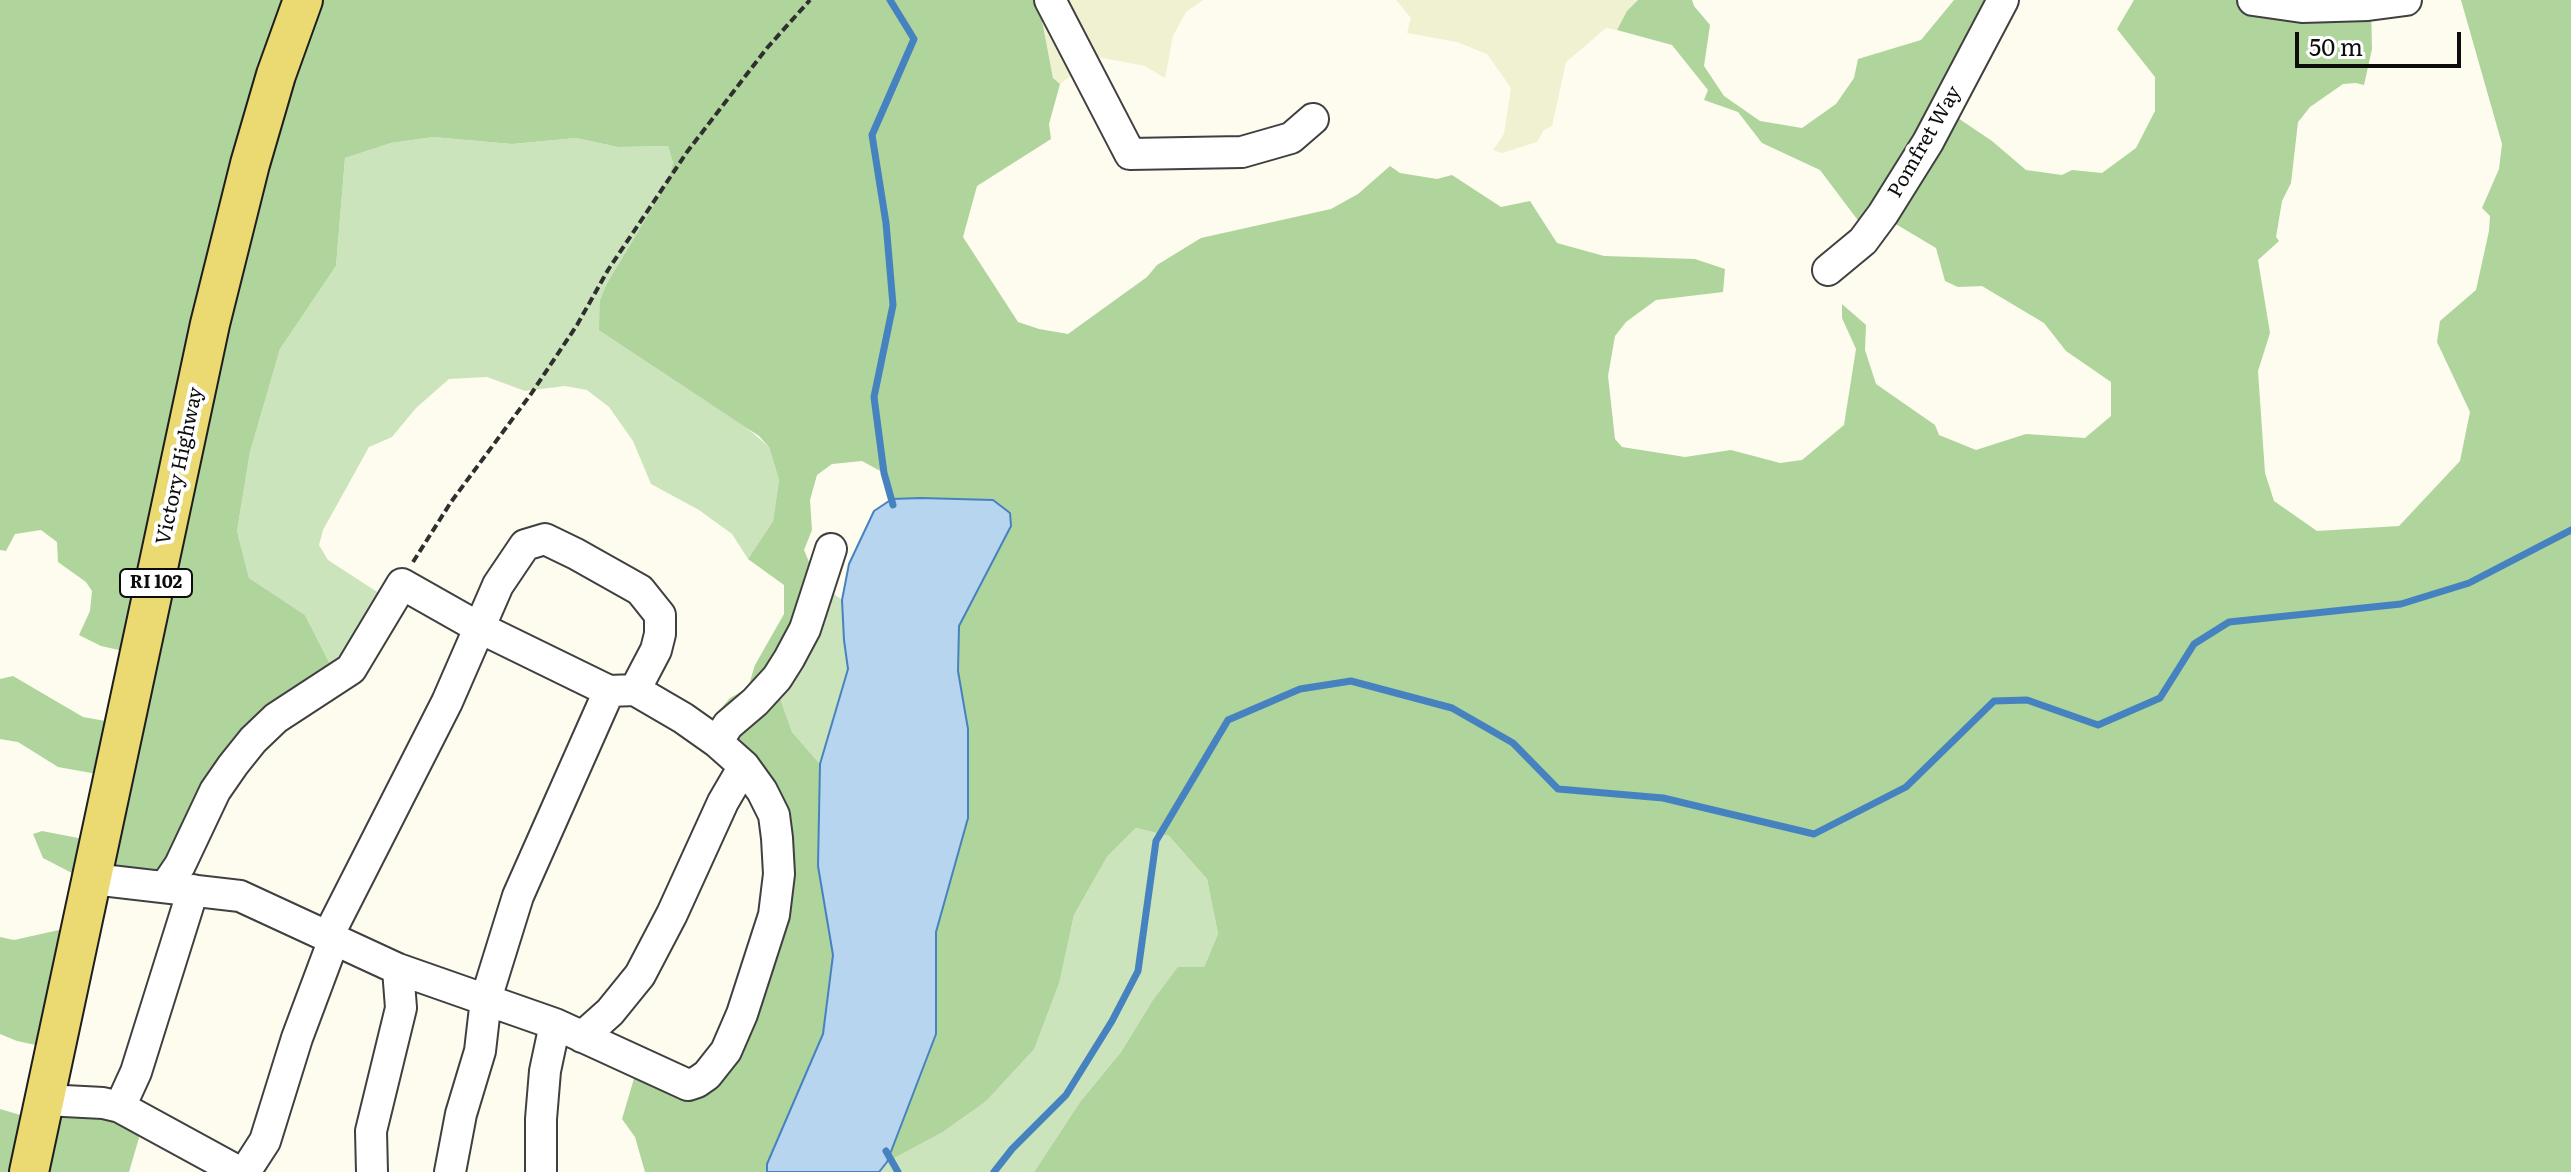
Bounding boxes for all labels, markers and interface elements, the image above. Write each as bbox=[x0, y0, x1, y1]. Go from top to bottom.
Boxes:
scale bar bbox=[2299, 16, 2465, 66]
text: 50 m bbox=[2309, 28, 2363, 63]
street label: Pomfret Way bbox=[1883, 82, 1967, 202]
street label: Victory Highway bbox=[152, 385, 208, 547]
road number: RI 102 bbox=[120, 569, 192, 597]

